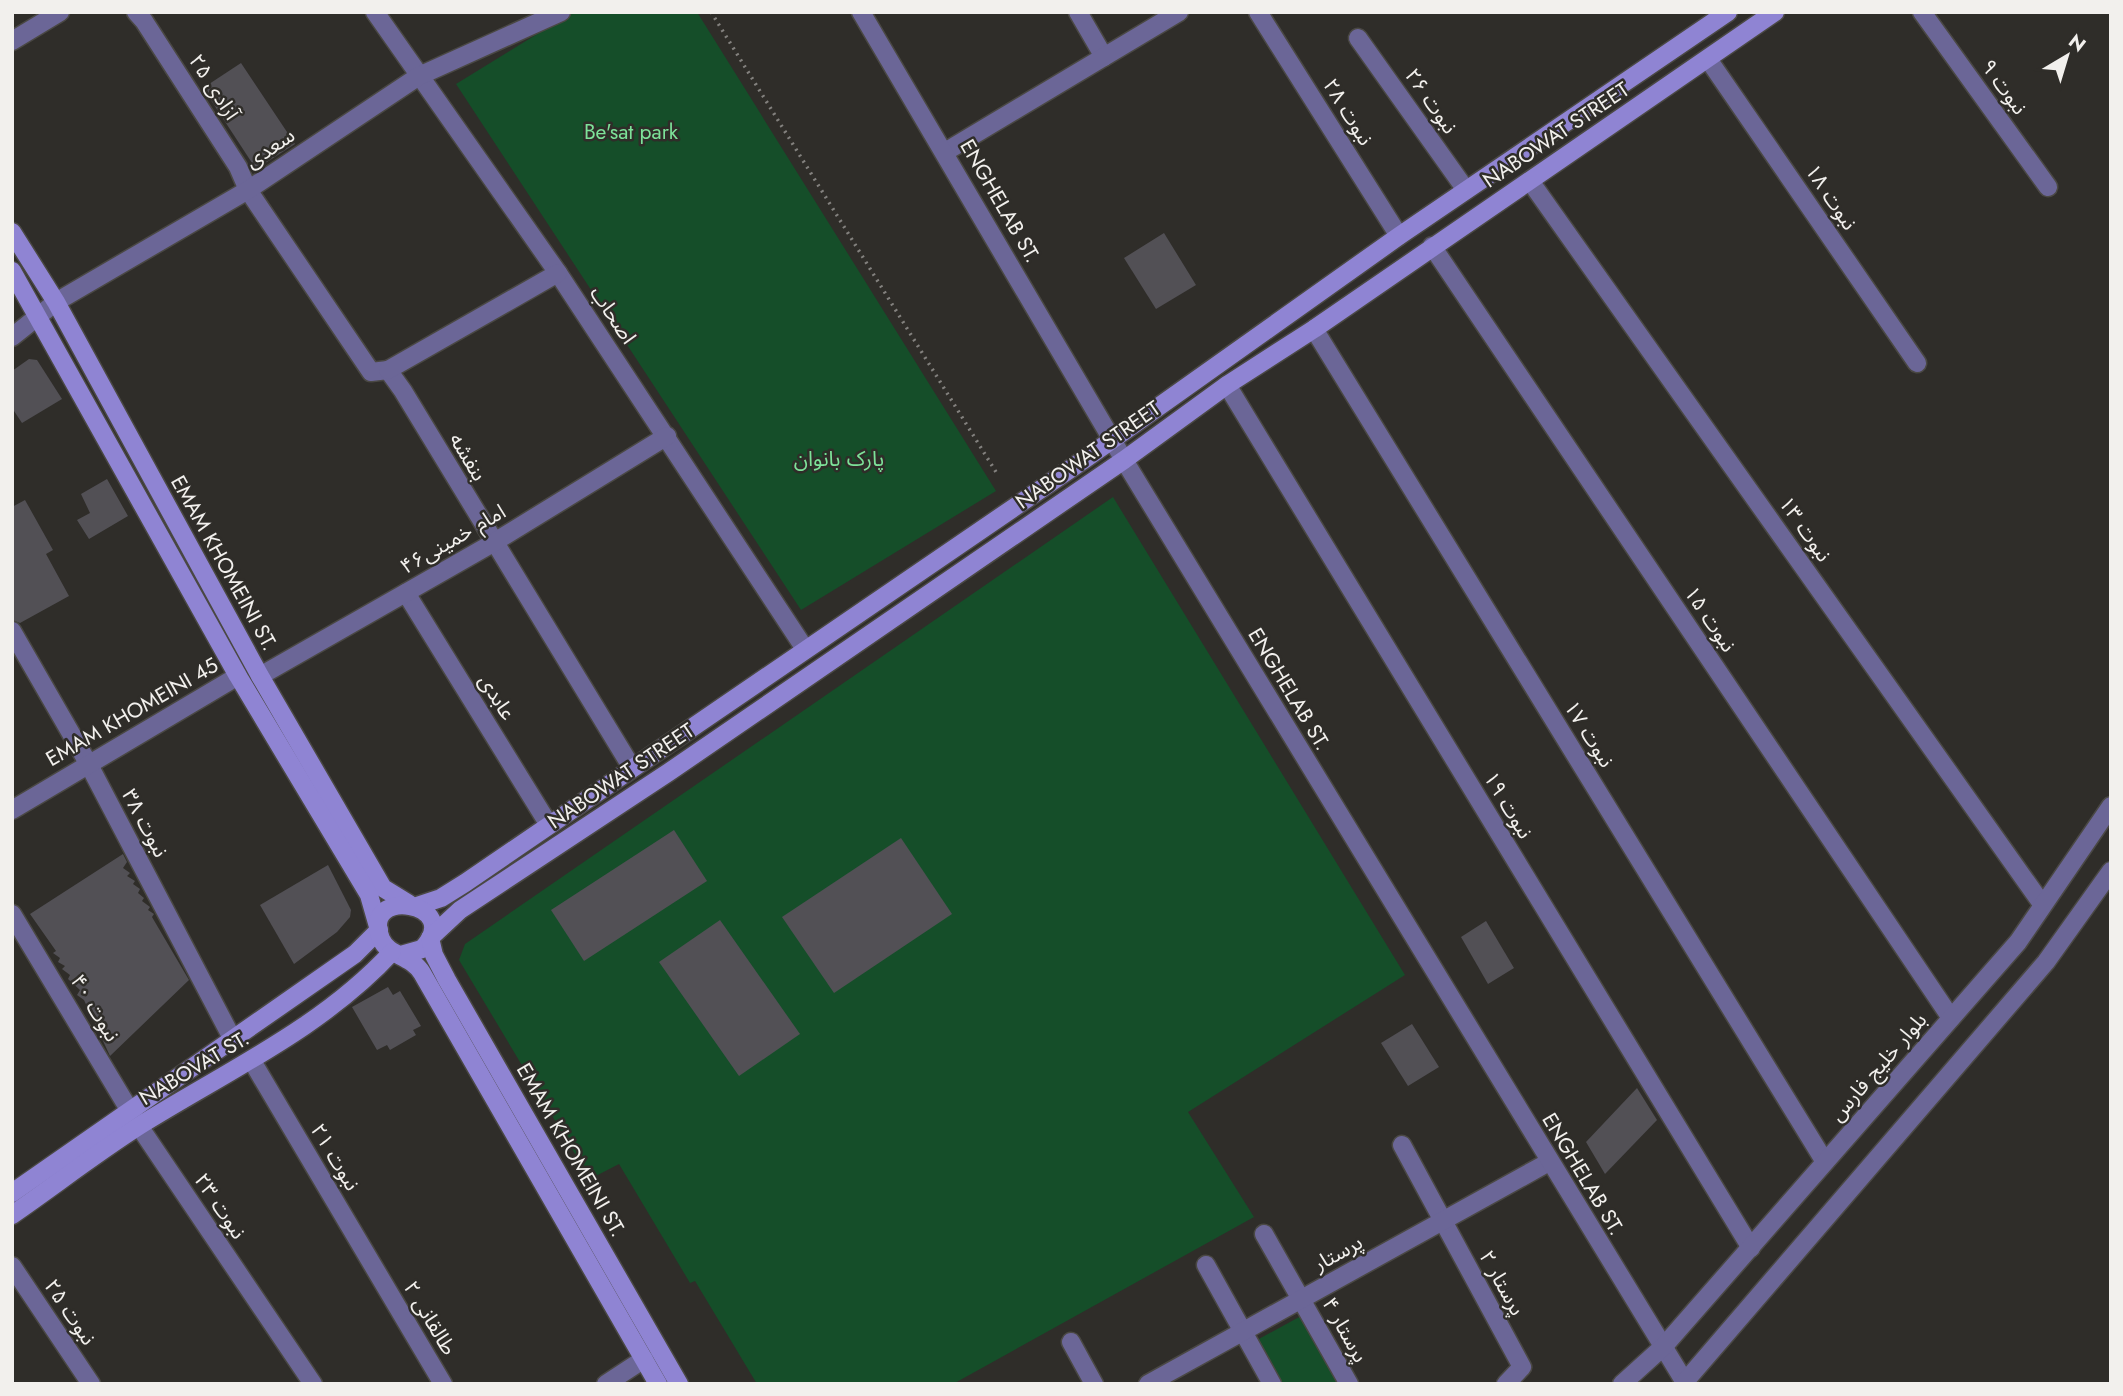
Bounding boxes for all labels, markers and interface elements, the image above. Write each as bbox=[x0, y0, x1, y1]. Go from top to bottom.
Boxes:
north arrow bbox=[2032, 21, 2102, 91]
text: N bbox=[2063, 28, 2091, 58]
street label: آزادی ۲۵ bbox=[181, 48, 247, 127]
street label: نبوت ۹ bbox=[1974, 53, 2034, 121]
street label: نبوت ۲۶ bbox=[1398, 62, 1464, 140]
street label: نبوت ۲۸ bbox=[1316, 73, 1380, 151]
street label: NABOWAT STREET bbox=[1477, 75, 1635, 195]
park label: Be'sat park bbox=[584, 117, 679, 147]
street label: سعدی bbox=[239, 120, 301, 176]
street label: ENGHELAB ST. bbox=[952, 134, 1048, 268]
street label: نبوت ۱۸ bbox=[1798, 158, 1864, 236]
street label: اصحاب bbox=[583, 280, 643, 350]
street label: NABOWAT STREET bbox=[1009, 394, 1167, 516]
street label: بنفشه bbox=[442, 427, 494, 487]
park label: پارک بانوان bbox=[794, 444, 884, 474]
street label: EMAM KHOMEINI ST. bbox=[163, 470, 285, 656]
street label: نبوت ۱۳ bbox=[1772, 490, 1838, 568]
street label: امام خمینی۴۶ bbox=[395, 497, 512, 582]
street label: نبوت ۱۵ bbox=[1677, 580, 1743, 658]
street label: ENGHELAB ST. bbox=[1241, 622, 1337, 756]
street label: EMAM KHOMEINI 45 bbox=[40, 650, 224, 774]
street label: عابدی bbox=[471, 668, 523, 726]
street label: نبوت ۱۷ bbox=[1557, 695, 1621, 773]
street label: NABOWAT STREET bbox=[542, 716, 700, 836]
street label: نبوت ۱۹ bbox=[1476, 766, 1540, 844]
street label: نبوت ۳۸ bbox=[114, 783, 176, 863]
street label: نبوت ۴۰ bbox=[63, 969, 127, 1047]
street label: بلوار خلیج فارس bbox=[1822, 1006, 1934, 1128]
street label: NABOVAT ST. bbox=[133, 1023, 255, 1113]
street label: EMAM KHOMEINI ST. bbox=[509, 1058, 633, 1242]
street label: ENGHELAB ST. bbox=[1535, 1107, 1631, 1241]
street label: نبوت ۲۱ bbox=[303, 1118, 367, 1196]
street label: نبوت ۲۳ bbox=[187, 1167, 253, 1245]
street label: پرستار bbox=[1307, 1227, 1368, 1279]
street label: پرستار ۲ bbox=[1472, 1245, 1532, 1321]
street label: نبوت ۲۵ bbox=[37, 1273, 103, 1351]
street label: طالقانی ۲ bbox=[396, 1275, 464, 1361]
street label: پرستار ۴ bbox=[1315, 1292, 1375, 1368]

